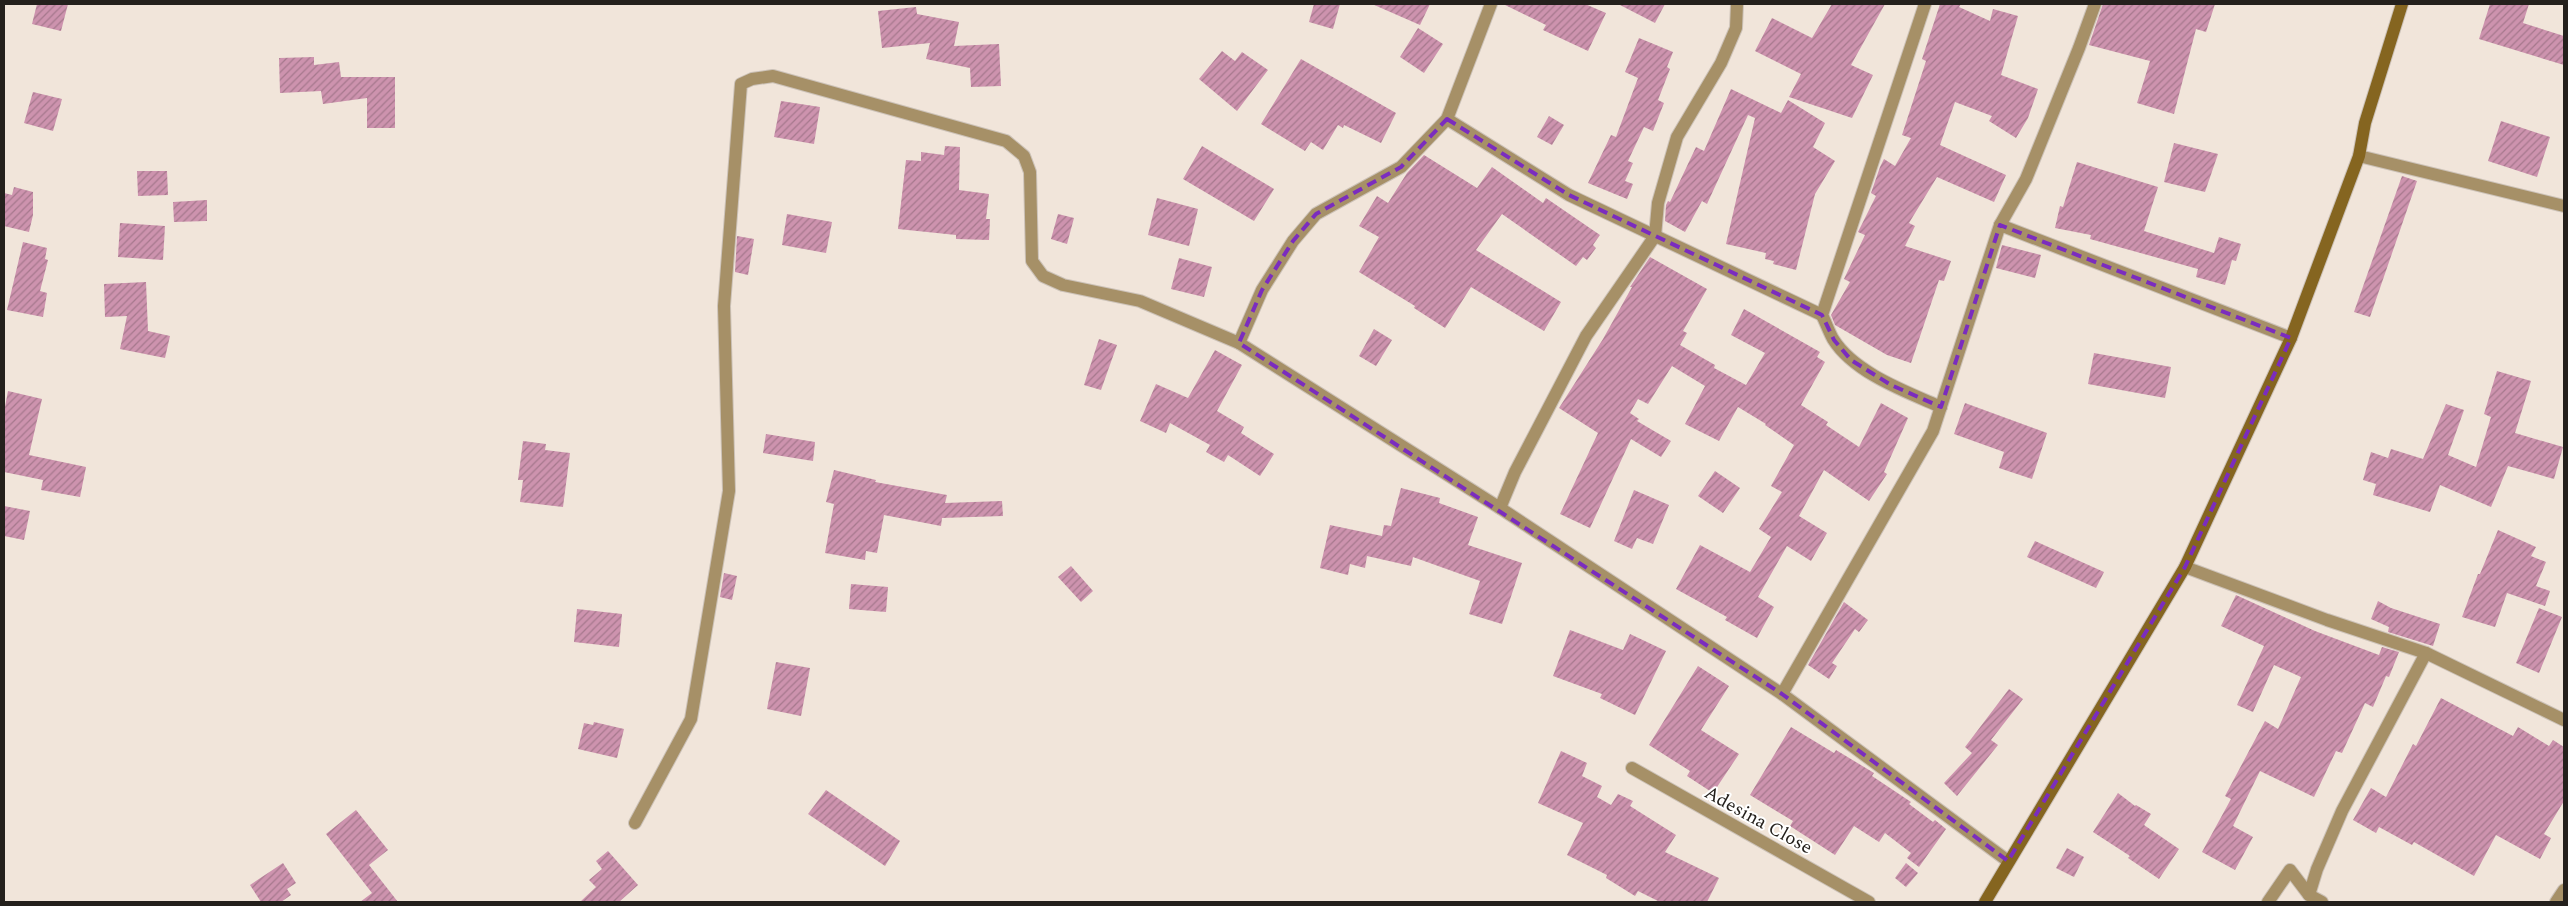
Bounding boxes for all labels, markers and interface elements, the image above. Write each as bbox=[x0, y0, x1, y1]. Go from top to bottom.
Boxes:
street label: Adesina Close bbox=[1699, 779, 1818, 862]

